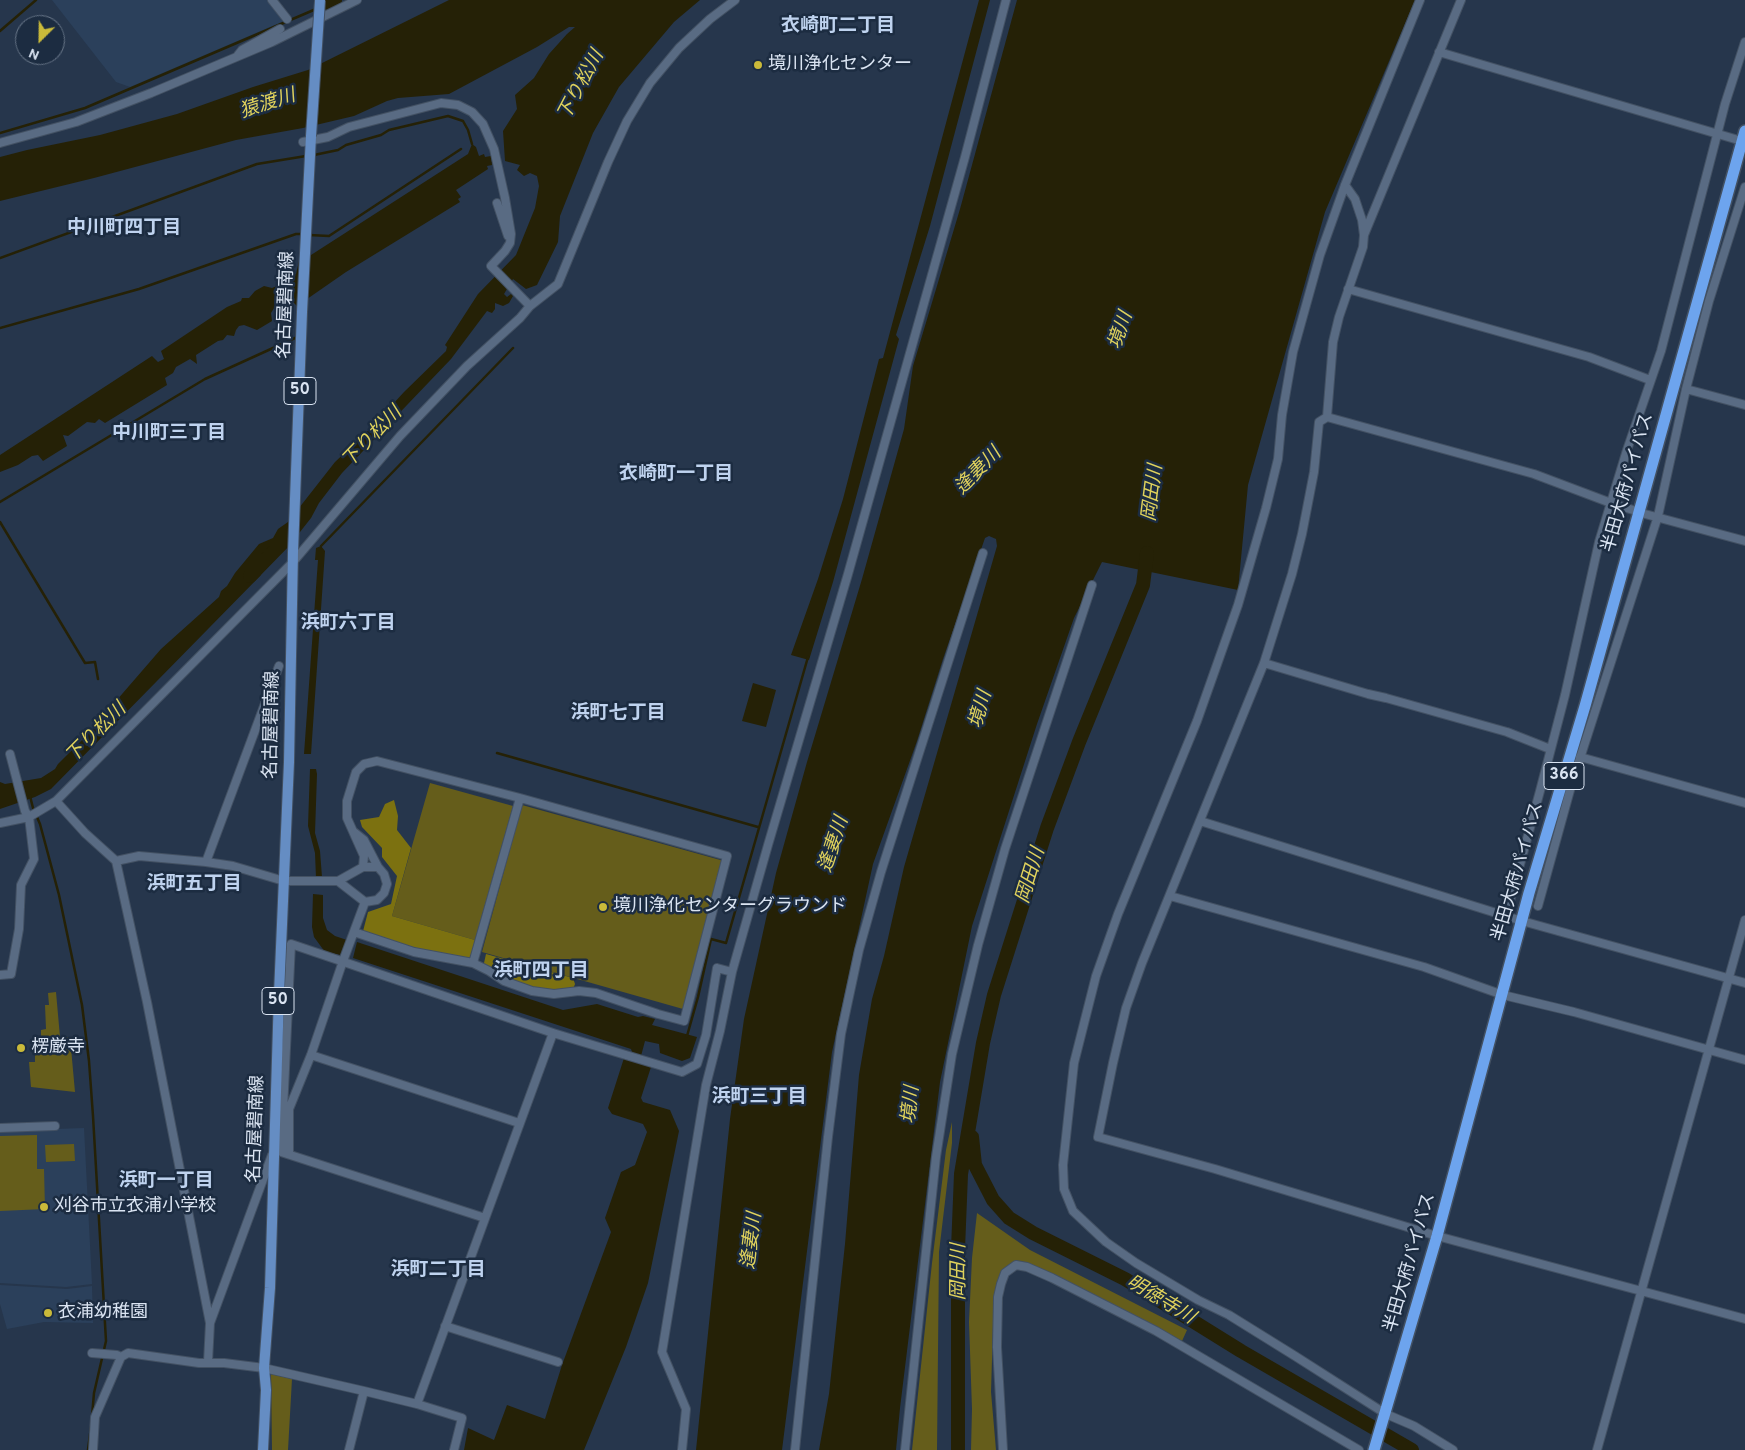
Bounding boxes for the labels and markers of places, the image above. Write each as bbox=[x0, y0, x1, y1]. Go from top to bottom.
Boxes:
place label: 境川浄化センター bbox=[768, 54, 912, 76]
marker: 境川浄化センター bbox=[752, 59, 764, 71]
place label: 境川浄化センターグラウンド bbox=[613, 896, 847, 918]
marker: 境川浄化センターグラウンド bbox=[597, 901, 609, 913]
place label: 楞厳寺 bbox=[31, 1037, 85, 1059]
marker: 楞厳寺 bbox=[15, 1042, 27, 1054]
place label: 刈谷市立衣浦小学校 bbox=[54, 1196, 216, 1218]
marker: 刈谷市立衣浦小学校 bbox=[38, 1201, 50, 1213]
place label: 衣浦幼稚園 bbox=[58, 1302, 148, 1324]
marker: 衣浦幼稚園 bbox=[42, 1307, 54, 1319]

